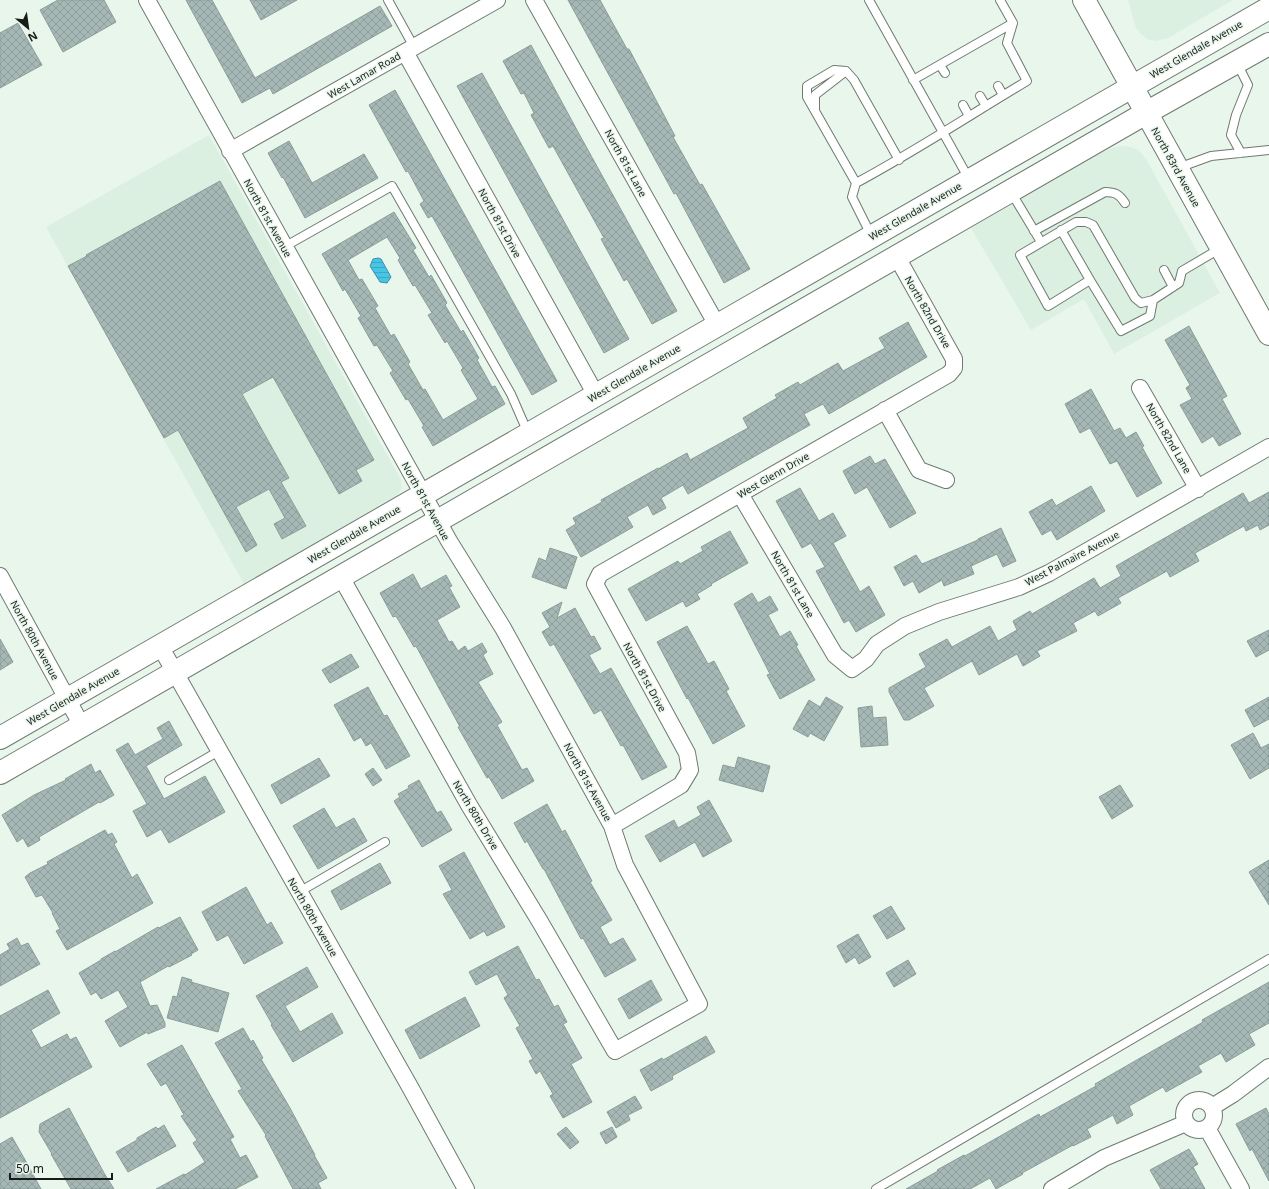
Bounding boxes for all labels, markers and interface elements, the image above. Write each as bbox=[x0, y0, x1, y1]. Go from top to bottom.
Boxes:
north arrow bbox=[8, 8, 48, 48]
street label: West Glendale Avenue bbox=[1147, 16, 1245, 81]
text: N bbox=[26, 28, 41, 46]
street label: West Lamar Road bbox=[325, 48, 403, 102]
street label: North 83rd Avenue bbox=[1148, 125, 1204, 210]
street label: North 81st Lane bbox=[602, 127, 651, 200]
street label: North 81st Avenue bbox=[241, 176, 296, 260]
street label: West Glendale Avenue bbox=[866, 178, 964, 243]
street label: North 81st Drive bbox=[475, 186, 525, 261]
street label: North 82nd Drive bbox=[902, 273, 955, 351]
street label: West Glendale Avenue bbox=[585, 340, 683, 405]
street label: North 82nd Lane bbox=[1143, 400, 1195, 476]
street label: West Glenn Drive bbox=[734, 449, 812, 501]
street label: North 81st Avenue bbox=[399, 459, 454, 543]
street label: West Glendale Avenue bbox=[305, 501, 403, 566]
street label: West Palmaire Avenue bbox=[1022, 527, 1122, 589]
street label: North 81st Lane bbox=[768, 548, 818, 620]
street label: North 80th Avenue bbox=[7, 598, 63, 683]
street label: North 81st Drive bbox=[620, 640, 670, 715]
street label: West Glendale Avenue bbox=[24, 663, 122, 728]
street label: North 81st Avenue bbox=[561, 740, 616, 824]
street label: North 80th Drive bbox=[450, 778, 502, 853]
street label: North 80th Avenue bbox=[285, 875, 342, 959]
scale bar bbox=[10, 1155, 112, 1181]
text: 50 m bbox=[16, 1160, 44, 1177]

